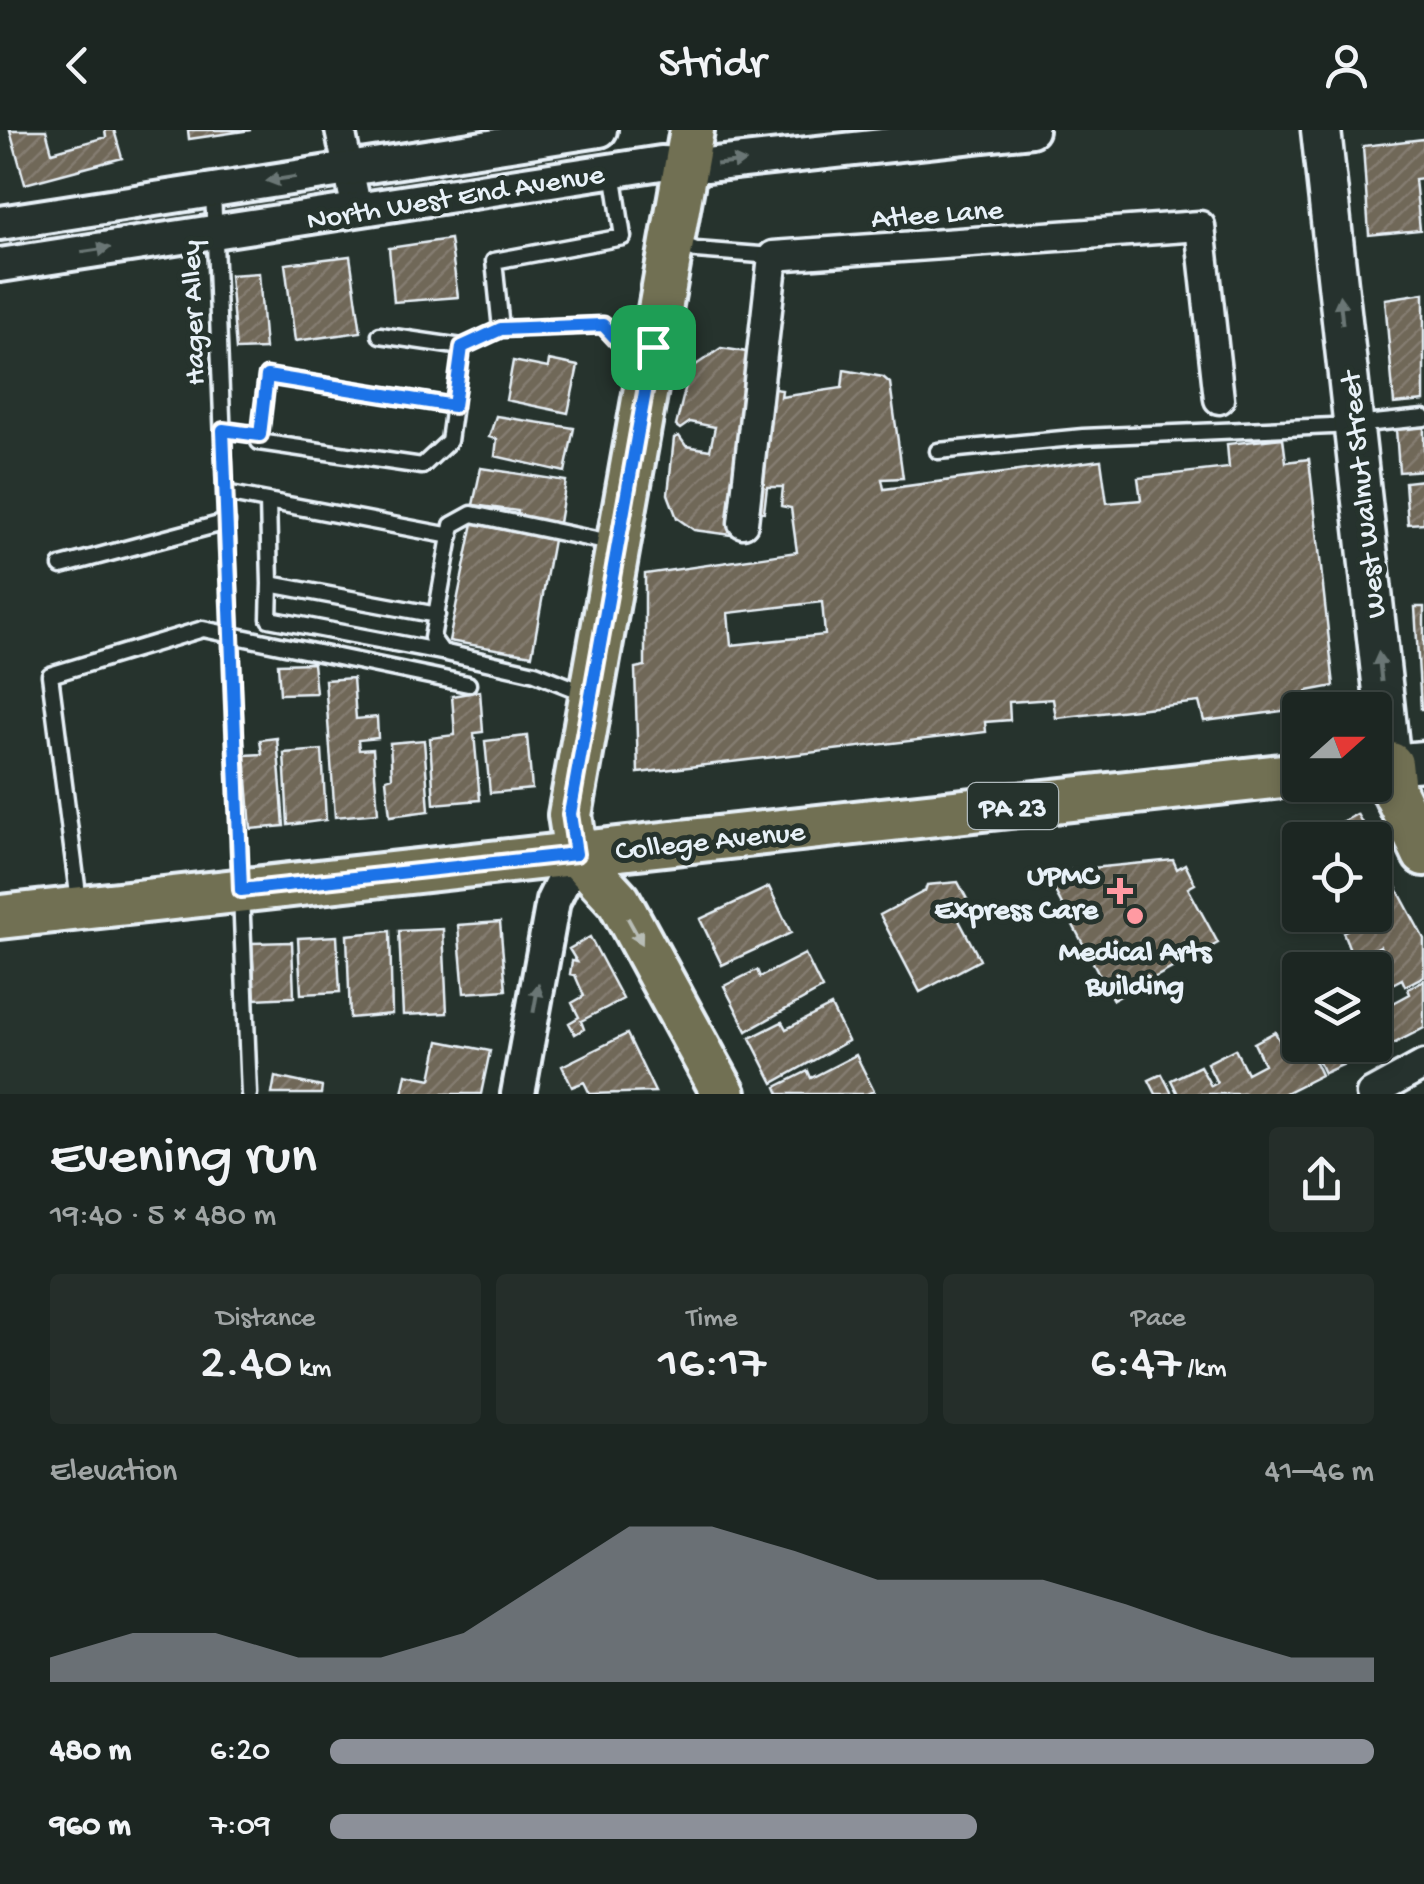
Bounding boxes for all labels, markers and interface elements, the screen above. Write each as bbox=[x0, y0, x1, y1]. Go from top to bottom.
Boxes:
icon: back bbox=[50, 38, 105, 93]
icon: person bbox=[1319, 38, 1374, 93]
text: Stridr bbox=[658, 39, 766, 92]
one-way arrow bbox=[715, 155, 747, 171]
street label: North West End Avenue bbox=[305, 159, 607, 240]
one-way arrow bbox=[265, 172, 296, 188]
street label: Atlee Lane bbox=[870, 194, 1005, 239]
street label: Hager Alley bbox=[175, 239, 216, 386]
one-way arrow bbox=[81, 242, 113, 258]
one-way arrow bbox=[1333, 293, 1349, 325]
pin bbox=[611, 305, 696, 390]
icon: arrive bbox=[626, 320, 681, 375]
street label: West Walnut Street bbox=[1335, 367, 1396, 620]
one-way arrow bbox=[1372, 651, 1388, 683]
north arrow bbox=[1282, 692, 1392, 802]
map controls bbox=[1282, 692, 1392, 1062]
road number: PA 23 bbox=[968, 783, 1058, 829]
street label: College Avenue bbox=[614, 816, 807, 871]
button: locate bbox=[1282, 822, 1392, 932]
place label: UPMC Express Care bbox=[934, 861, 1101, 930]
marker: UPMC Express Care bbox=[1107, 878, 1133, 904]
marker: Medical Arts Building bbox=[1124, 905, 1146, 927]
one-way arrow bbox=[626, 916, 643, 945]
place label: Medical Arts Building bbox=[1059, 937, 1213, 1006]
button: layers bbox=[1282, 952, 1392, 1062]
one-way arrow bbox=[529, 982, 544, 1013]
button: share bbox=[1269, 1127, 1374, 1232]
text: Evening run bbox=[50, 1128, 317, 1192]
text: 19:40 · 5 × 480 m bbox=[50, 1198, 276, 1236]
text: Distance bbox=[216, 1303, 315, 1336]
text: Time bbox=[686, 1303, 738, 1336]
text: Pace bbox=[1131, 1303, 1186, 1336]
text: 2.40 bbox=[200, 1336, 292, 1395]
text: 16:17 bbox=[658, 1336, 766, 1395]
text: 6:47 bbox=[1090, 1336, 1181, 1395]
text: km bbox=[292, 1353, 331, 1386]
text: /km bbox=[1181, 1353, 1227, 1386]
text: Elevation bbox=[50, 1454, 177, 1492]
text: 41–46 m bbox=[1265, 1454, 1374, 1492]
text: 480 m bbox=[50, 1733, 131, 1771]
text: 6:20 bbox=[210, 1733, 270, 1771]
text: 960 m bbox=[50, 1808, 131, 1846]
text: 7:09 bbox=[210, 1808, 271, 1846]

